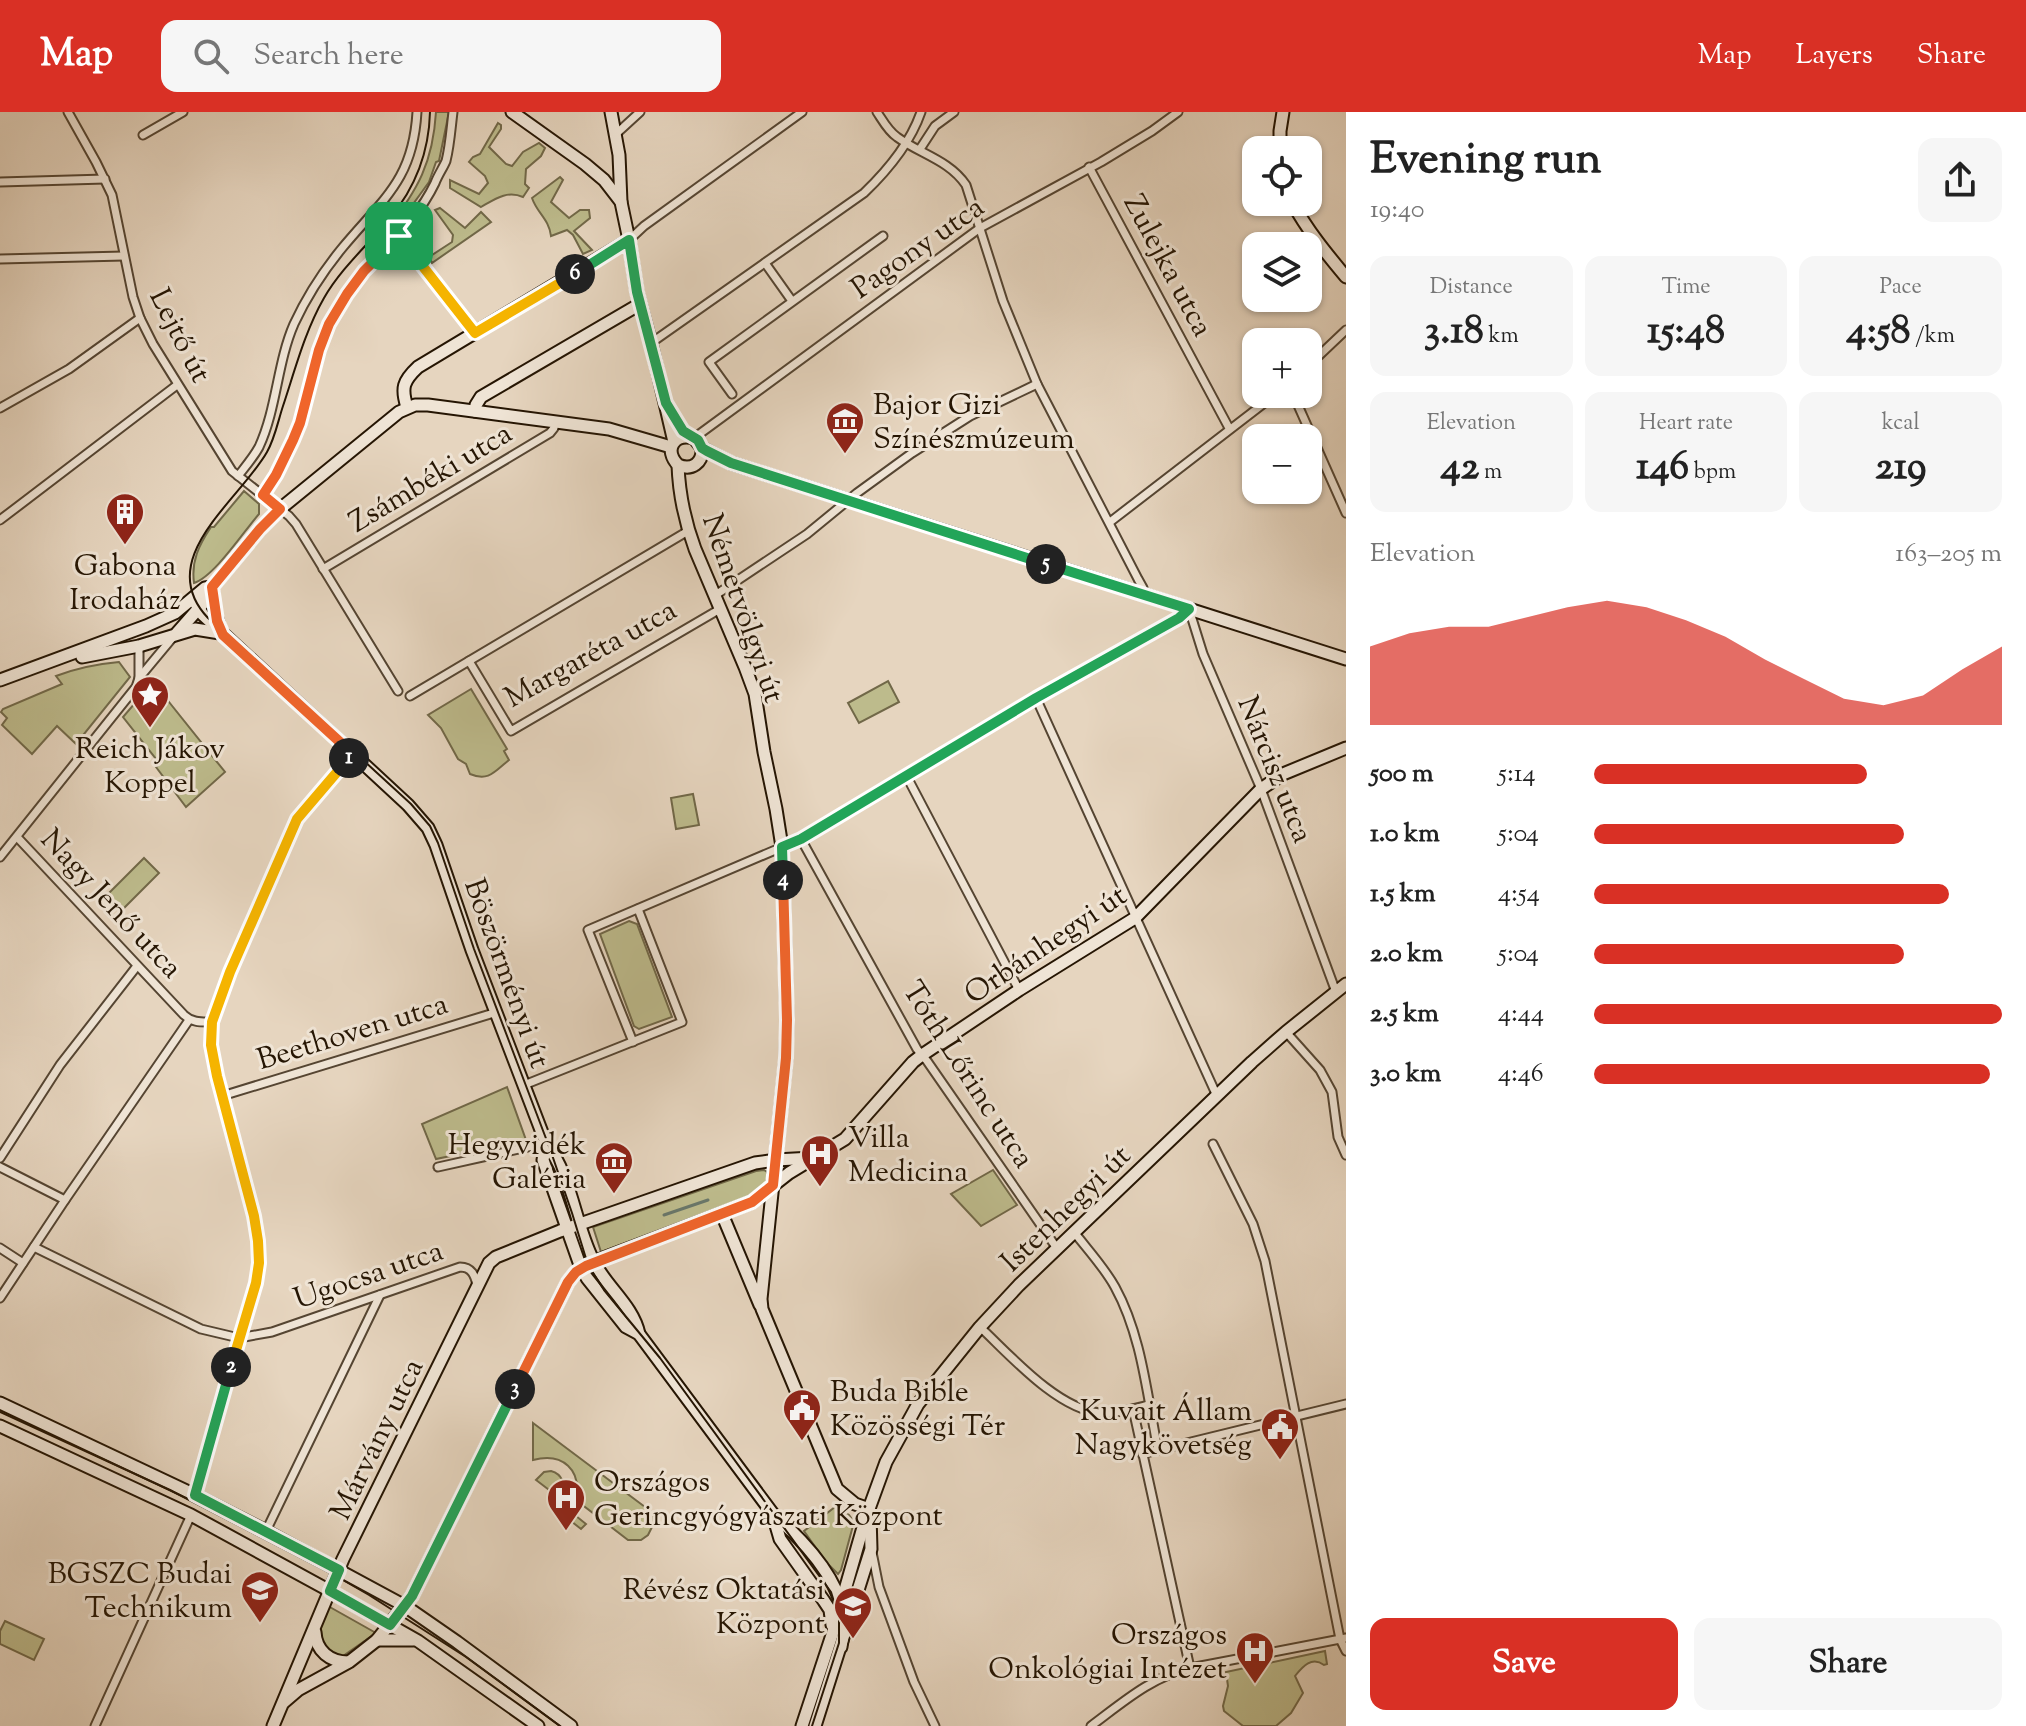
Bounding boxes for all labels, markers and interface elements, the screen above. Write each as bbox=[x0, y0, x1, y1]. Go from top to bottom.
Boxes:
search box bbox=[161, 20, 721, 92]
text: Map bbox=[40, 29, 113, 83]
icon: search bbox=[189, 34, 233, 78]
text: Search here bbox=[253, 35, 404, 78]
text: Map bbox=[1698, 36, 1751, 76]
text: Layers bbox=[1795, 36, 1873, 76]
text: Share bbox=[1917, 36, 1986, 76]
text: Evening run bbox=[1370, 130, 1602, 193]
map controls bbox=[1242, 136, 1322, 504]
button: locate bbox=[1242, 136, 1322, 216]
button: share bbox=[1918, 138, 2002, 222]
street label: Pagony utca bbox=[843, 187, 994, 311]
street label: Zulejka utca bbox=[1111, 187, 1222, 345]
text: 19:40 bbox=[1370, 192, 1425, 229]
pin bbox=[365, 202, 433, 270]
icon: arrive bbox=[377, 214, 421, 258]
button: layers bbox=[1242, 232, 1322, 312]
pin: 6 bbox=[555, 254, 595, 294]
text: 6 bbox=[570, 258, 580, 290]
text: Distance bbox=[1430, 272, 1513, 304]
text: Time bbox=[1662, 272, 1710, 304]
text: Pace bbox=[1880, 272, 1922, 304]
street label: Lejtő út bbox=[137, 281, 221, 391]
text: 3.18 bbox=[1424, 304, 1484, 361]
text: 15:48 bbox=[1647, 304, 1725, 361]
text: 4:58 bbox=[1846, 304, 1911, 361]
text: km bbox=[1484, 321, 1519, 353]
text: /km bbox=[1911, 321, 1955, 353]
button: + bbox=[1242, 328, 1322, 408]
place label: Bajor Gizi Színészmúzeum bbox=[873, 385, 1075, 462]
museum icon: Bajor Gizi Színészmúzeum bbox=[824, 400, 866, 455]
text: Elevation bbox=[1427, 408, 1516, 440]
text: Heart rate bbox=[1639, 408, 1733, 440]
text: kcal bbox=[1882, 408, 1920, 440]
street label: Zsámbéki utca bbox=[342, 413, 521, 545]
button: − bbox=[1242, 424, 1322, 504]
text: 42 bbox=[1440, 440, 1479, 497]
text: 146 bbox=[1636, 440, 1689, 497]
text: 219 bbox=[1875, 440, 1926, 497]
text: m bbox=[1479, 457, 1502, 489]
text: bpm bbox=[1689, 457, 1736, 489]
building icon: Gabona Irodaház bbox=[104, 491, 146, 546]
street label: Németvölgyi út bbox=[689, 509, 794, 709]
text: Elevation bbox=[1370, 536, 1475, 573]
text: 163–205 m bbox=[1895, 536, 2002, 573]
pin: 5 bbox=[1026, 544, 1066, 584]
place label: Gabona Irodaház bbox=[69, 546, 181, 623]
text: 5 bbox=[1042, 548, 1050, 580]
street label: Margaréta utca bbox=[497, 590, 685, 720]
place icon: Reich Jákov Koppel bbox=[129, 674, 171, 729]
street label: Nárcisz utca bbox=[1225, 690, 1323, 850]
place label: Reich Jákov Koppel bbox=[75, 729, 225, 806]
pin: 1 bbox=[329, 738, 369, 778]
text: 1 bbox=[345, 742, 353, 774]
text: 500 m bbox=[1370, 756, 1433, 793]
text: 5:14 bbox=[1498, 756, 1536, 793]
text: 1.0 km bbox=[1370, 816, 1440, 853]
text: 5:04 bbox=[1498, 816, 1539, 853]
street label: Nagy Jenő utca bbox=[29, 820, 191, 989]
pin: 4 bbox=[763, 860, 803, 900]
text: 4 bbox=[777, 864, 789, 896]
street label: Böszörményi út bbox=[451, 873, 560, 1075]
street label: Orbánhegyi út bbox=[957, 876, 1136, 1016]
text: 1.5 km bbox=[1370, 876, 1436, 913]
text: 4:54 bbox=[1498, 876, 1540, 913]
text: 2.0 km bbox=[1370, 936, 1443, 973]
text: 5:04 bbox=[1498, 936, 1539, 973]
street label: Tóth Lőrinc utca bbox=[890, 973, 1044, 1178]
street label: Beethoven utca bbox=[252, 984, 454, 1083]
text: 2.5 km bbox=[1370, 996, 1439, 1033]
text: 4:44 bbox=[1498, 996, 1544, 1033]
text: 3.0 km bbox=[1370, 1056, 1441, 1093]
text: 4:46 bbox=[1498, 1056, 1544, 1093]
place label: Villa Medicina bbox=[848, 1118, 968, 1195]
place label: Hegyvidék Galéria bbox=[448, 1125, 586, 1202]
hospital icon: Villa Medicina bbox=[799, 1133, 841, 1188]
street label: Istenhegyi út bbox=[992, 1136, 1142, 1283]
museum icon: Hegyvidék Galéria bbox=[593, 1140, 635, 1195]
street label: Ugocsa utca bbox=[288, 1231, 449, 1322]
pin: 2 bbox=[211, 1347, 251, 1387]
text: 2 bbox=[226, 1351, 236, 1383]
street label: Márvány utca bbox=[321, 1352, 436, 1528]
pin: 3 bbox=[495, 1369, 535, 1409]
place label: Buda Bible Közösségi Tér bbox=[830, 1372, 1005, 1449]
text: 3 bbox=[511, 1373, 519, 1405]
public building icon: Buda Bible Közösségi Tér bbox=[781, 1387, 823, 1442]
place label: Kuvait Állam Nagykövetség bbox=[1075, 1391, 1252, 1468]
public building icon: Kuvait Állam Nagykövetség bbox=[1259, 1406, 1301, 1461]
place label: Országos Gerincgyógyászati Központ bbox=[594, 1462, 943, 1539]
hospital icon: Országos Gerincgyógyászati Központ bbox=[545, 1477, 587, 1532]
place label: BGSZC Budai Technikum bbox=[48, 1554, 232, 1631]
school or university icon: BGSZC Budai Technikum bbox=[239, 1569, 281, 1624]
place label: Révész Oktatási Központ bbox=[623, 1570, 825, 1647]
school or university icon: Révész Oktatási Központ bbox=[832, 1585, 874, 1640]
place label: Országos Onkológiai Intézet bbox=[988, 1615, 1227, 1692]
button: Save bbox=[1370, 1618, 1678, 1710]
button: Share bbox=[1694, 1618, 2002, 1710]
hospital icon: Országos Onkológiai Intézet bbox=[1234, 1630, 1276, 1685]

